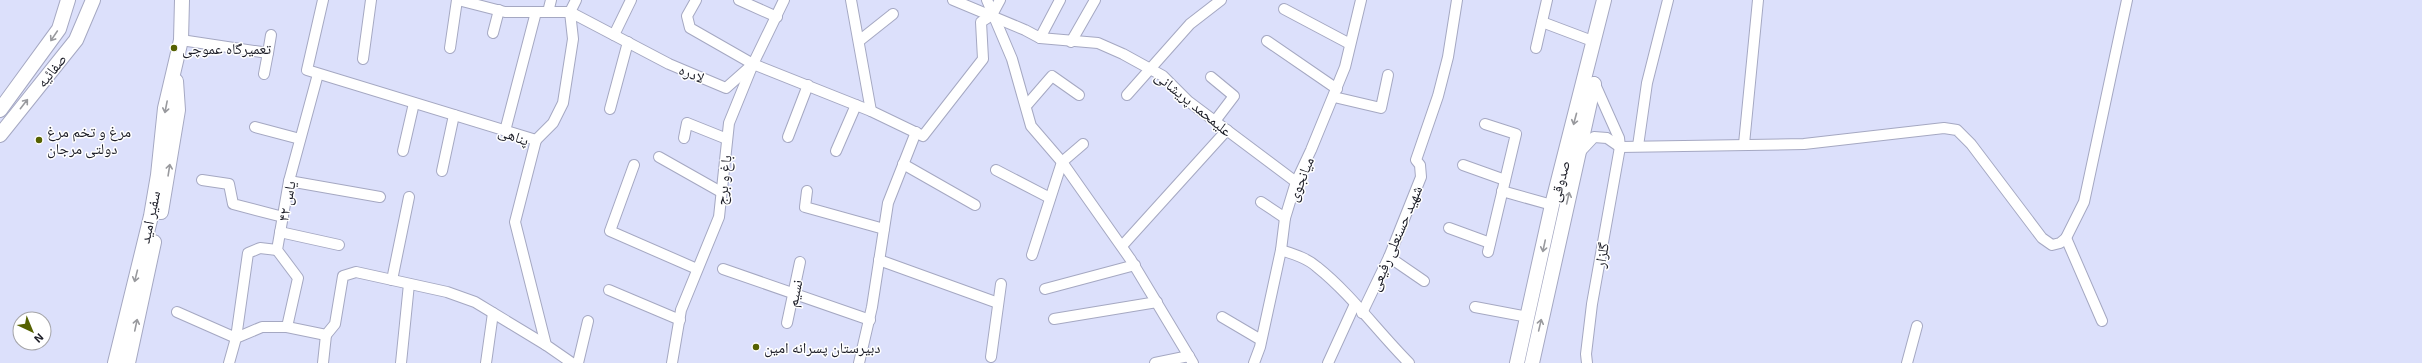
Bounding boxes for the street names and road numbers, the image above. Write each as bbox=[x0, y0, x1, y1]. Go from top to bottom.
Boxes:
street label: صفائیه bbox=[32, 50, 70, 90]
street label: لادره bbox=[676, 60, 707, 87]
street label: علیمحمد پریشانی bbox=[1151, 66, 1237, 141]
street label: پناهی bbox=[496, 121, 532, 151]
street label: باغ و برج bbox=[711, 154, 737, 206]
street label: میانجوی bbox=[1283, 154, 1319, 205]
street label: صدوقی bbox=[1545, 158, 1575, 204]
street label: یاس ۴۲ bbox=[273, 179, 301, 223]
street label: شهید حسنعلی رفیعی bbox=[1365, 182, 1427, 294]
street label: سفیر امید bbox=[135, 189, 164, 245]
street label: گلزار bbox=[1590, 241, 1613, 270]
street label: نسیم bbox=[782, 278, 808, 309]

